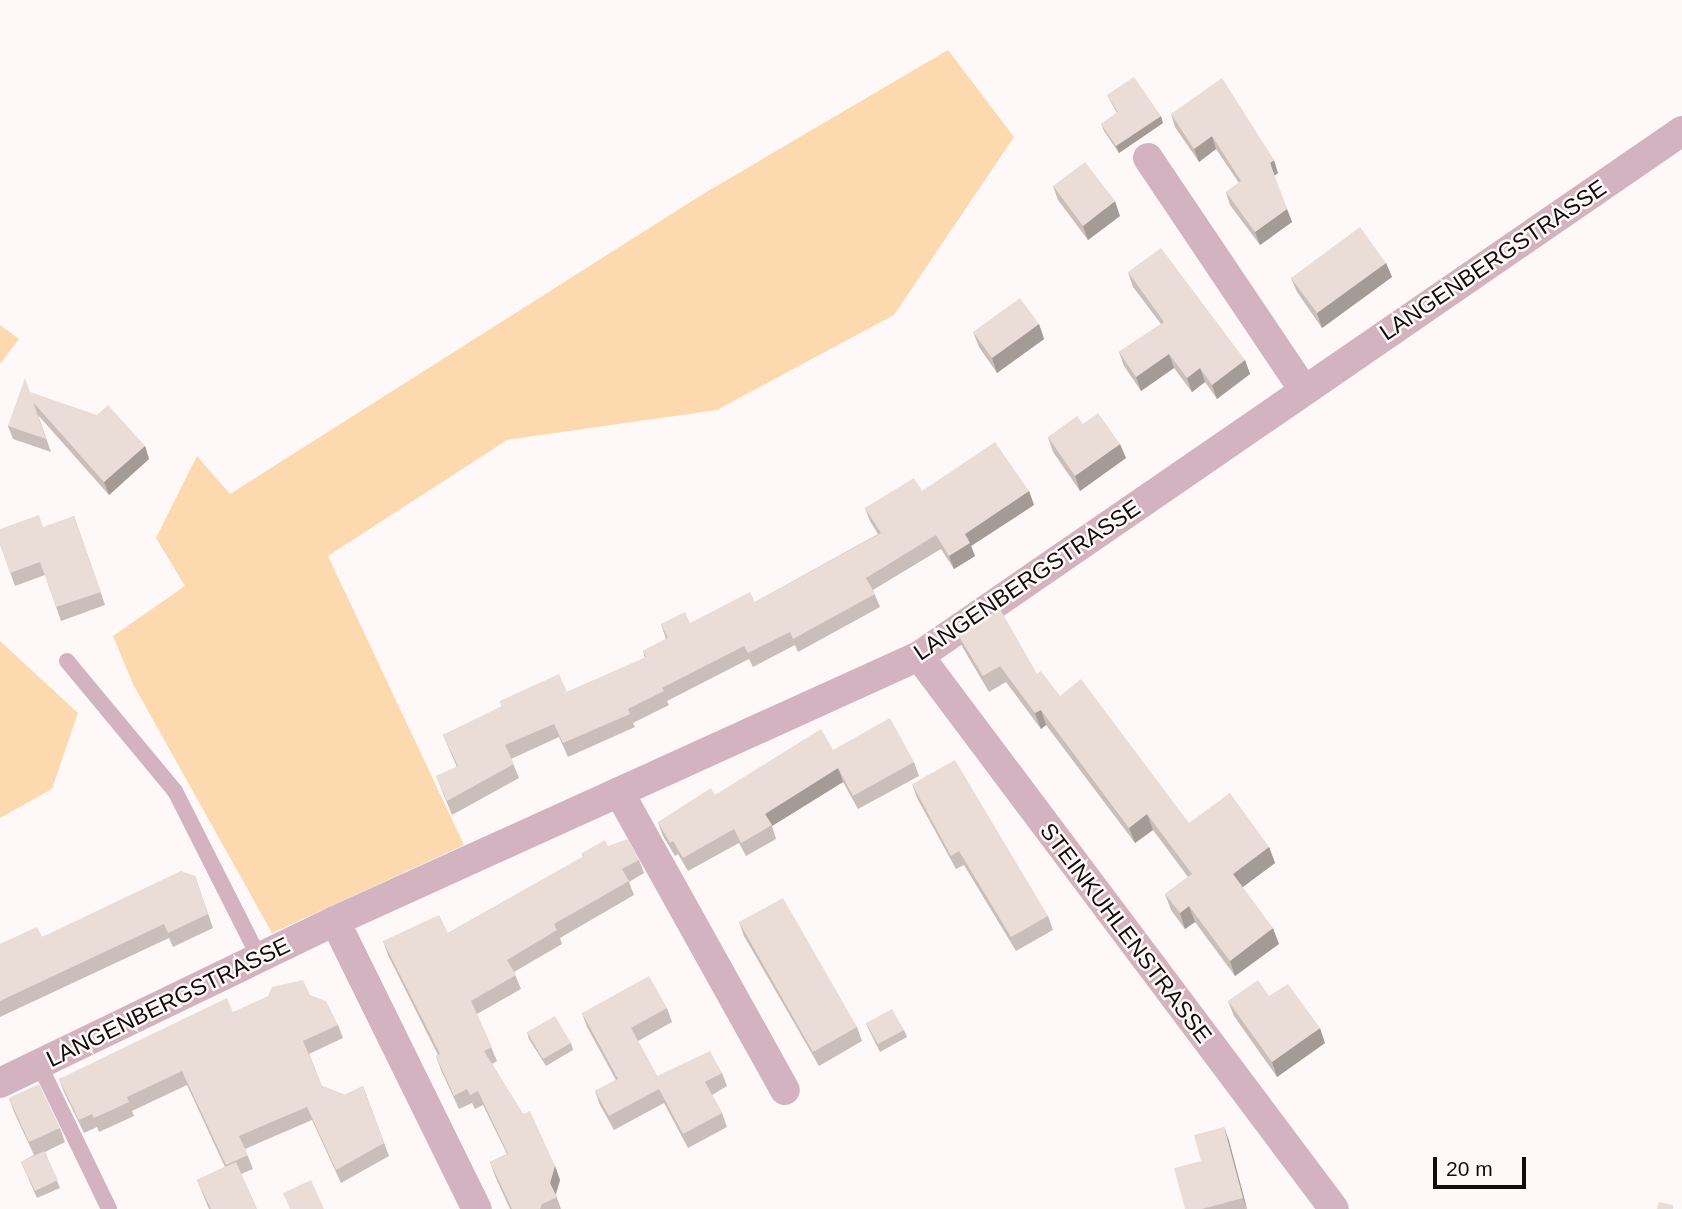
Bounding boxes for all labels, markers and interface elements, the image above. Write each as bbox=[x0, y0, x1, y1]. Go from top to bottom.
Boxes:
street label: LANGENBERGSTRASSE bbox=[1375, 174, 1611, 346]
street label: LANGENBERGSTRASSE bbox=[909, 494, 1145, 666]
street label: STEINKUHLENSTRASSE bbox=[1034, 818, 1218, 1048]
street label: LANGENBERGSTRASSE bbox=[42, 931, 294, 1073]
scale bar bbox=[1437, 1142, 1530, 1186]
text: 20 m bbox=[1446, 1157, 1493, 1180]

